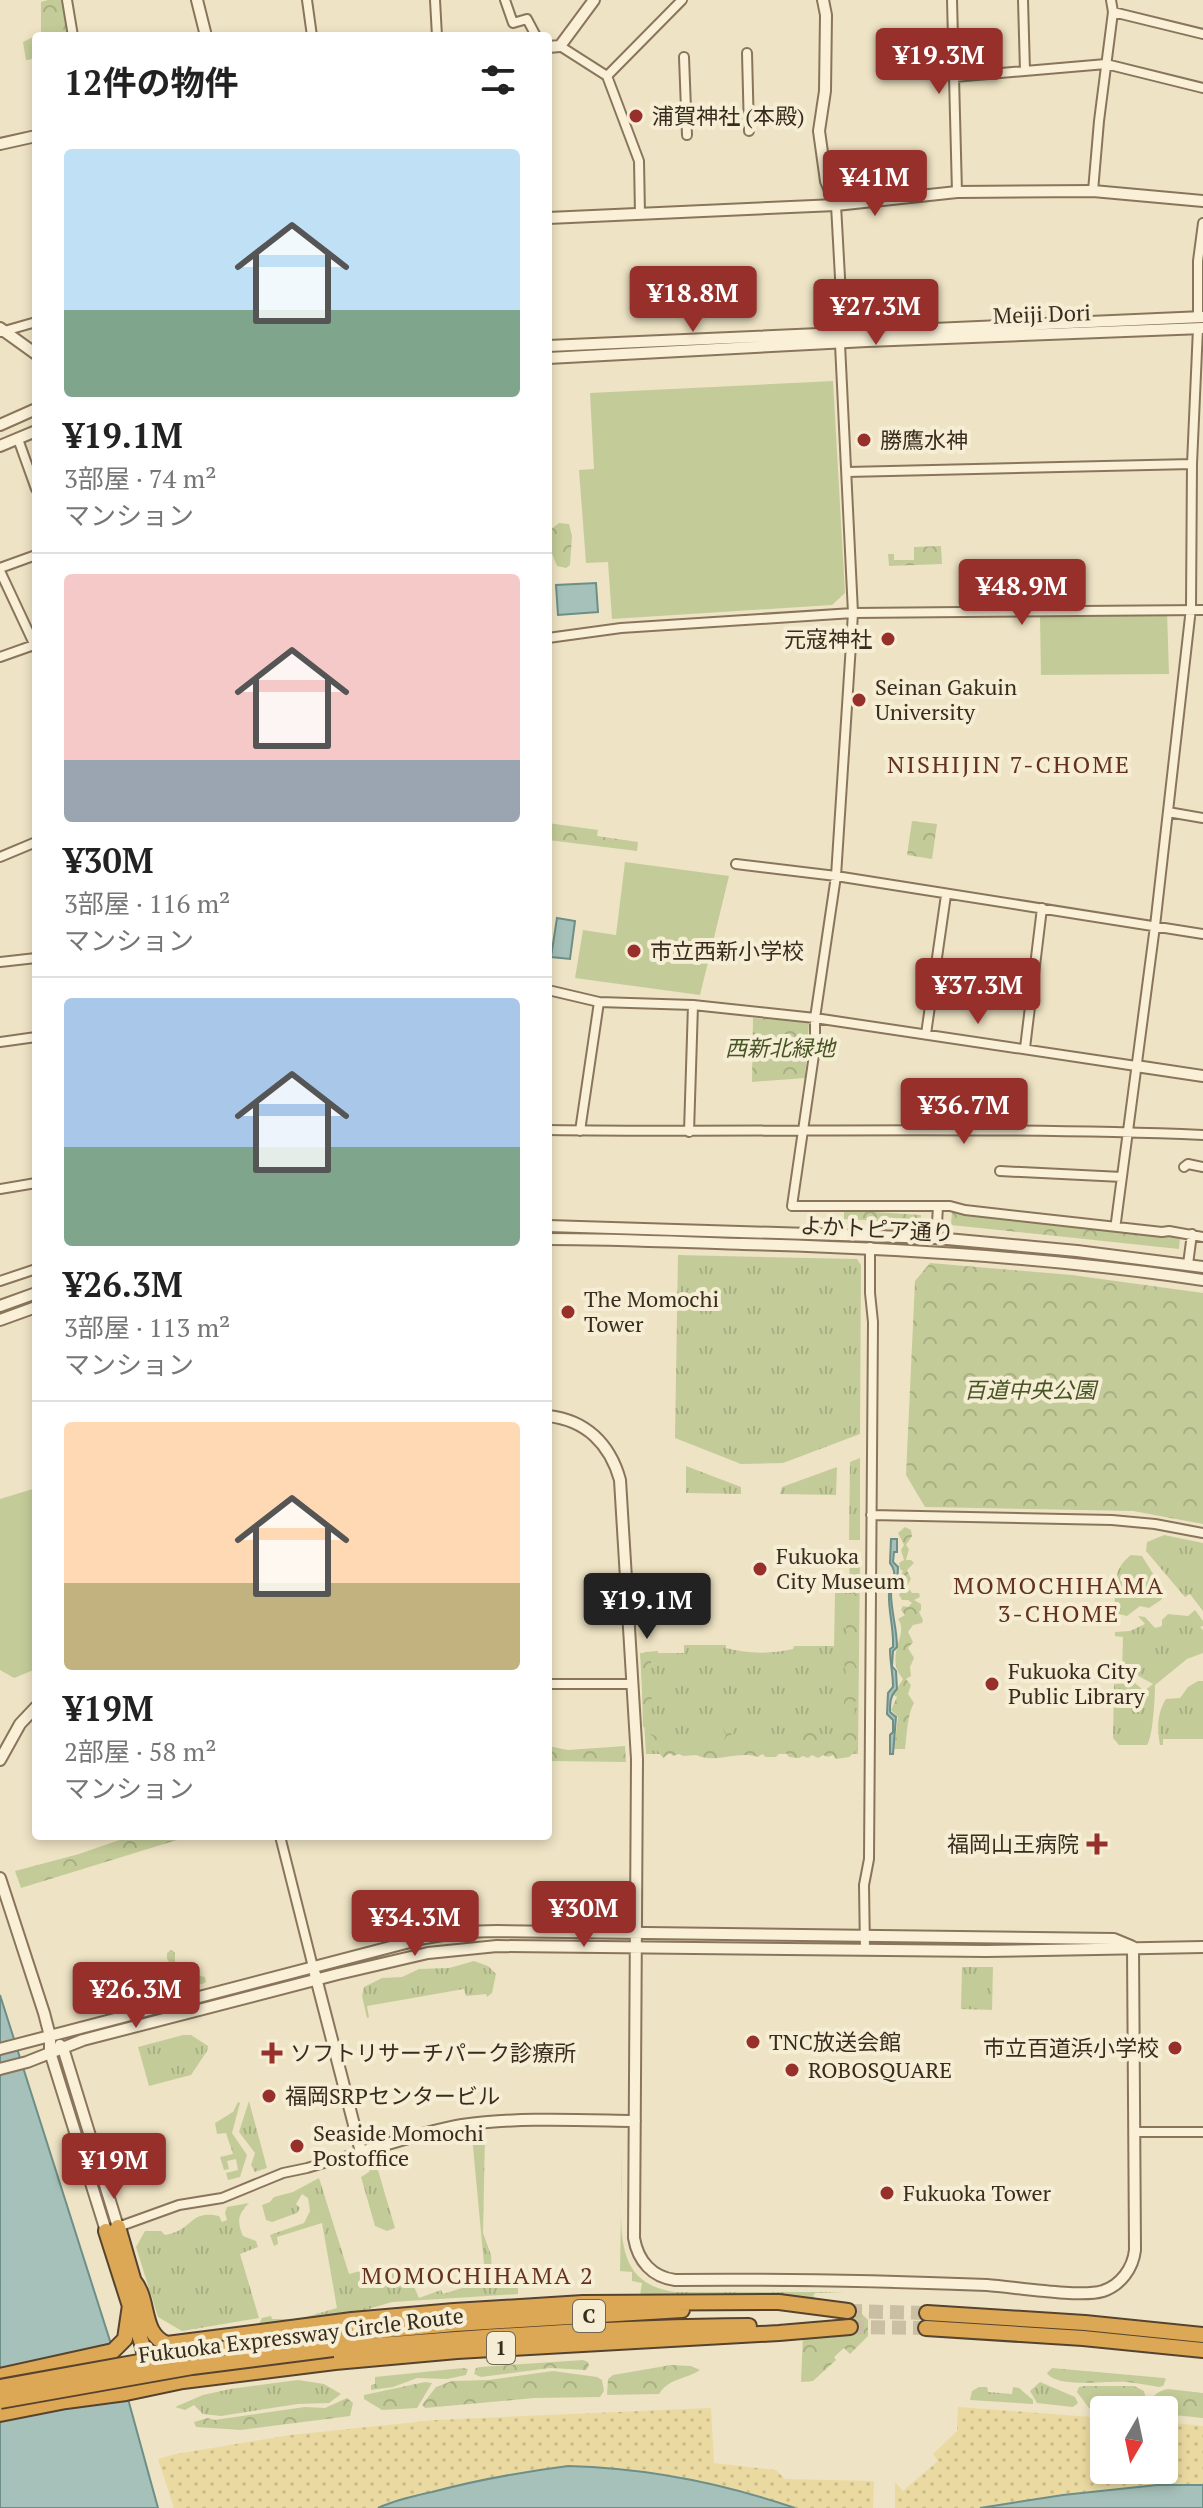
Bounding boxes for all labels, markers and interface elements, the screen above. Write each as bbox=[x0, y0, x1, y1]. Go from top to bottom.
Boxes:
pin: ¥19.3M bbox=[874, 28, 1004, 96]
text: ¥19.3M bbox=[894, 37, 984, 71]
icon: filters bbox=[476, 58, 520, 102]
text: 12件の物件 bbox=[64, 60, 238, 105]
place label: 浦賀神社 (本殿) bbox=[652, 101, 804, 130]
marker: 浦賀神社 (本殿) bbox=[627, 107, 645, 125]
pin: ¥41M bbox=[828, 150, 922, 218]
text: ¥41M bbox=[841, 159, 909, 193]
icon: home bbox=[220, 201, 364, 345]
pin: ¥18.8M bbox=[628, 266, 758, 334]
text: ¥18.8M bbox=[648, 275, 738, 309]
pin: ¥27.3M bbox=[811, 279, 941, 347]
text: ¥27.3M bbox=[831, 288, 921, 322]
street label: Meiji Dori bbox=[993, 297, 1091, 330]
text: ¥19.1M bbox=[64, 413, 183, 458]
place label: 勝鷹水神 bbox=[880, 425, 968, 454]
marker: 勝鷹水神 bbox=[855, 431, 873, 449]
text: 3部屋 · 74 m² bbox=[64, 461, 216, 495]
text: マンション bbox=[64, 498, 194, 532]
pin: ¥48.9M bbox=[957, 559, 1087, 627]
text: ¥48.9M bbox=[977, 568, 1067, 602]
place label: 元寇神社 bbox=[784, 624, 872, 653]
icon: home bbox=[220, 626, 364, 770]
marker: 元寇神社 bbox=[879, 630, 897, 648]
place label: Seinan Gakuin University bbox=[875, 672, 1017, 726]
marker: Seinan Gakuin University bbox=[850, 691, 868, 709]
district label: NISHIJIN 7-CHOME bbox=[887, 748, 1131, 780]
text: ¥30M bbox=[64, 838, 153, 883]
text: 3部屋 · 116 m² bbox=[64, 886, 230, 920]
text: マンション bbox=[64, 923, 194, 957]
place label: 市立西新小学校 bbox=[650, 936, 804, 965]
marker: 市立西新小学校 bbox=[625, 942, 643, 960]
pin: ¥37.3M bbox=[913, 958, 1043, 1026]
text: ¥37.3M bbox=[933, 967, 1023, 1001]
park label: 西新北緑地 bbox=[725, 1033, 837, 1062]
icon: home bbox=[220, 1050, 364, 1194]
pin: ¥36.7M bbox=[899, 1078, 1029, 1146]
text: ¥36.7M bbox=[919, 1087, 1009, 1121]
street label: よかトピア通り bbox=[799, 1210, 955, 1247]
text: ¥26.3M bbox=[64, 1262, 183, 1307]
place label: The Momochi Tower bbox=[584, 1284, 719, 1338]
marker: The Momochi Tower bbox=[559, 1303, 577, 1321]
text: 3部屋 · 113 m² bbox=[64, 1310, 230, 1344]
text: マンション bbox=[64, 1347, 194, 1381]
park label: 百道中央公園 bbox=[964, 1375, 1099, 1404]
icon: home bbox=[220, 1474, 364, 1618]
place label: Fukuoka City Museum bbox=[776, 1541, 905, 1595]
marker: Fukuoka City Museum bbox=[751, 1560, 769, 1578]
district label: MOMOCHIHAMA 3-CHOME bbox=[953, 1569, 1165, 1629]
pin: ¥19.1M bbox=[582, 1573, 712, 1641]
text: ¥19.1M bbox=[602, 1582, 692, 1616]
place label: Fukuoka City Public Library bbox=[1008, 1656, 1146, 1710]
marker: Fukuoka City Public Library bbox=[983, 1675, 1001, 1693]
text: ¥19M bbox=[64, 1686, 153, 1731]
text: 2部屋 · 58 m² bbox=[64, 1734, 216, 1768]
text: マンション bbox=[64, 1771, 194, 1805]
place label: 福岡山王病院 bbox=[947, 1829, 1079, 1858]
marker: 福岡山王病院 bbox=[1086, 1833, 1108, 1855]
pin: ¥30M bbox=[537, 1881, 631, 1949]
pin: ¥34.3M bbox=[350, 1890, 480, 1958]
text: ¥30M bbox=[550, 1890, 618, 1924]
text: ¥34.3M bbox=[370, 1899, 460, 1933]
pin: ¥26.3M bbox=[71, 1962, 201, 2030]
text: ¥26.3M bbox=[91, 1971, 181, 2005]
place label: TNC放送会館 bbox=[769, 2027, 901, 2056]
marker: TNC放送会館 bbox=[744, 2033, 762, 2051]
place label: 市立百道浜小学校 bbox=[983, 2033, 1159, 2062]
place label: ソフトリサーチパーク診療所 bbox=[290, 2038, 576, 2067]
marker: 市立百道浜小学校 bbox=[1166, 2039, 1184, 2057]
marker: ソフトリサーチパーク診療所 bbox=[261, 2042, 283, 2064]
place label: ROBOSQUARE bbox=[808, 2055, 952, 2084]
marker: ROBOSQUARE bbox=[783, 2061, 801, 2079]
place label: 福岡SRPセンタービル bbox=[285, 2081, 500, 2110]
marker: 福岡SRPセンタービル bbox=[260, 2087, 278, 2105]
place label: Seaside Momochi Postoffice bbox=[313, 2118, 484, 2172]
pin: ¥19M bbox=[67, 2133, 161, 2201]
marker: Seaside Momochi Postoffice bbox=[288, 2137, 306, 2155]
text: ¥19M bbox=[80, 2142, 148, 2176]
place label: Fukuoka Tower bbox=[903, 2178, 1052, 2207]
marker: Fukuoka Tower bbox=[878, 2184, 896, 2202]
district label: MOMOCHIHAMA 2 bbox=[361, 2259, 595, 2291]
street label: Fukuoka Expressway Circle Route bbox=[137, 2300, 465, 2369]
road number: C bbox=[573, 2300, 605, 2332]
road number: 1 bbox=[487, 2332, 515, 2364]
north arrow bbox=[1090, 2396, 1178, 2484]
map controls bbox=[1090, 2396, 1178, 2484]

